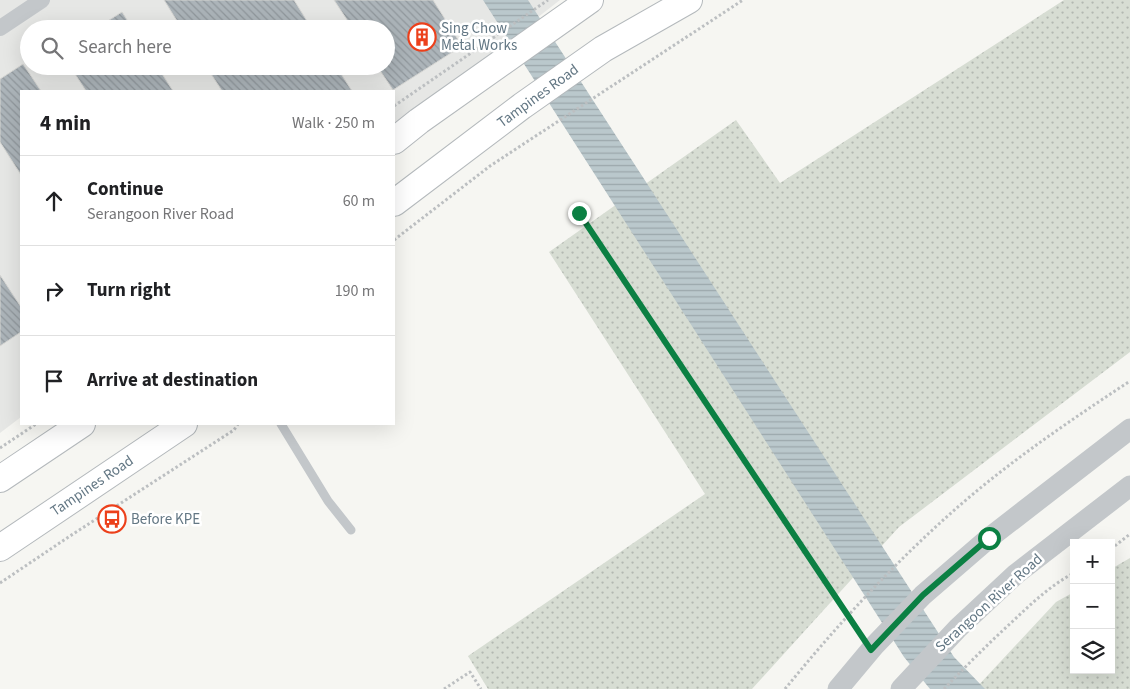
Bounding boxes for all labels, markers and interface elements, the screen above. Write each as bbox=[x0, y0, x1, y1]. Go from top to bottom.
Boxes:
place label: Sing Chow Metal Works bbox=[441, 18, 517, 56]
search box bbox=[20, 20, 395, 75]
building icon: Sing Chow Metal Works bbox=[407, 22, 437, 52]
icon: search bbox=[38, 34, 66, 62]
text: Search here bbox=[78, 34, 172, 61]
street label: Tampines Road bbox=[493, 59, 583, 133]
text: 4 min bbox=[40, 108, 91, 138]
text: Walk · 250 m bbox=[292, 112, 375, 134]
text: Continue bbox=[87, 176, 164, 203]
icon: ahead bbox=[40, 187, 68, 215]
text: 60 m bbox=[343, 190, 375, 212]
route end bbox=[568, 202, 591, 225]
text: Serangoon River Road bbox=[87, 203, 234, 225]
icon: right bbox=[40, 277, 68, 305]
text: Turn right bbox=[87, 277, 171, 304]
text: 190 m bbox=[335, 280, 375, 302]
icon: arrive bbox=[40, 367, 68, 395]
text: Arrive at destination bbox=[87, 367, 258, 394]
street label: Tampines Road bbox=[46, 450, 138, 522]
bus stop icon: Before KPE bbox=[97, 504, 127, 534]
place label: Before KPE bbox=[131, 509, 200, 530]
route start bbox=[978, 527, 1001, 550]
map controls bbox=[1070, 539, 1115, 674]
button: + bbox=[1070, 539, 1115, 584]
street label: Serangoon River Road bbox=[931, 549, 1047, 657]
button: − bbox=[1070, 584, 1115, 629]
button: layers bbox=[1070, 629, 1115, 674]

